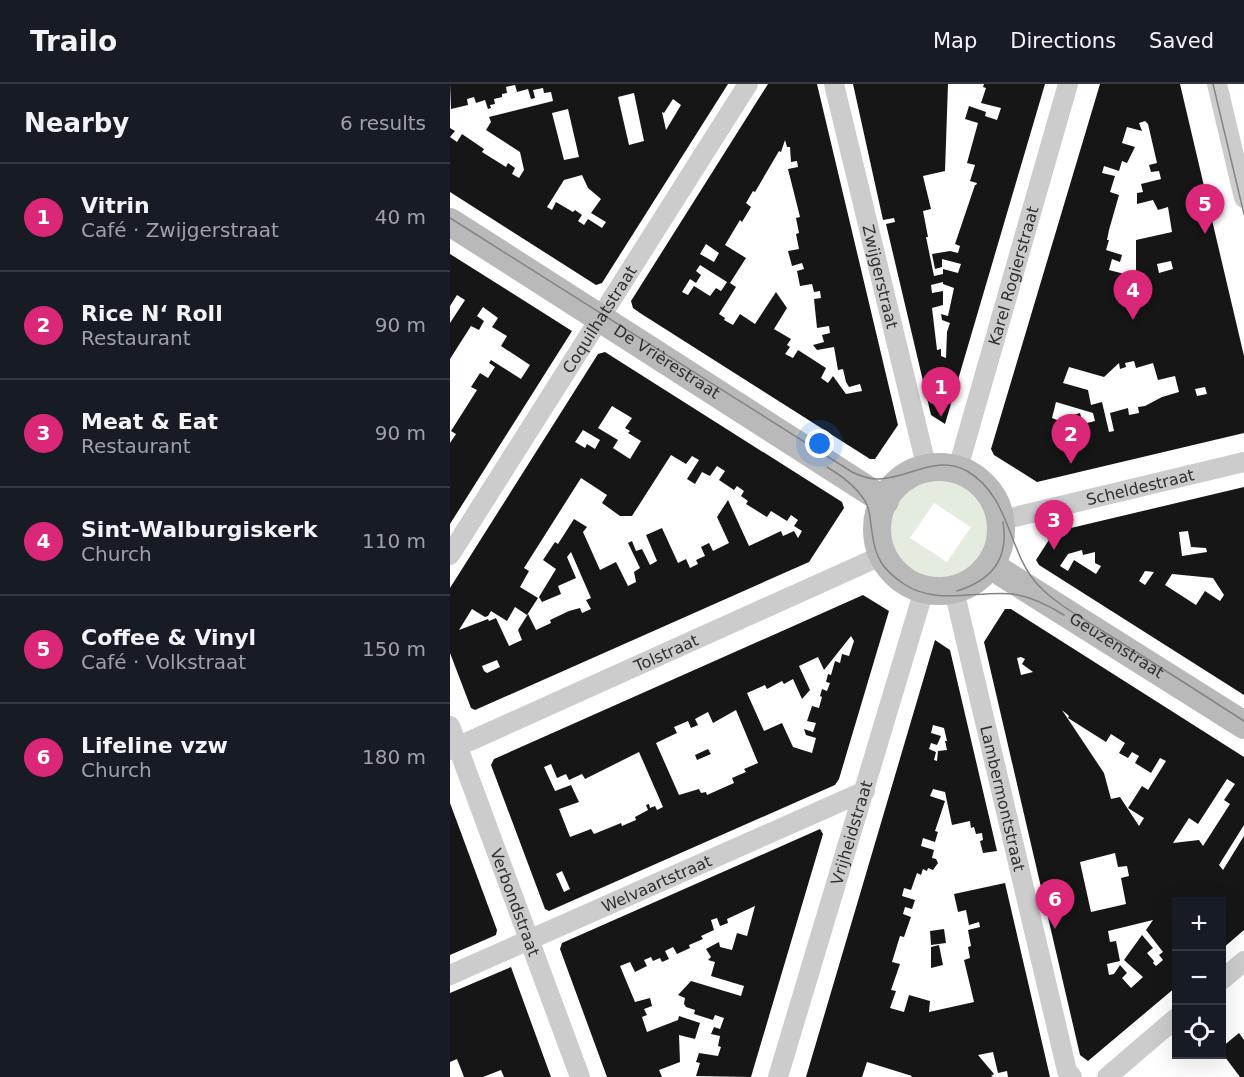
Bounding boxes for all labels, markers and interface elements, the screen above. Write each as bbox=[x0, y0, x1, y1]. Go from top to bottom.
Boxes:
text: Trailo bbox=[30, 25, 117, 58]
text: Map bbox=[933, 29, 977, 53]
text: Directions bbox=[1010, 29, 1116, 53]
text: Saved bbox=[1149, 29, 1214, 53]
text: Nearby bbox=[24, 108, 129, 138]
text: 6 results bbox=[340, 111, 426, 135]
pin: 5 bbox=[1186, 184, 1224, 234]
text: Vitrin bbox=[81, 193, 150, 218]
street label: Karel Rogierstraat bbox=[984, 204, 1042, 348]
text: 1 bbox=[37, 205, 50, 229]
text: 40 m bbox=[375, 205, 426, 229]
text: Café · Zwijgerstraat bbox=[81, 218, 279, 242]
street label: Zwijgerstraat bbox=[859, 222, 902, 331]
street label: Coquilhatstraat bbox=[558, 262, 640, 376]
pin: 4 bbox=[1114, 270, 1152, 320]
text: Rice N‘ Roll bbox=[81, 301, 223, 326]
text: 2 bbox=[37, 313, 50, 337]
text: 90 m bbox=[375, 313, 426, 337]
street label: De Vrièrestraat bbox=[611, 320, 724, 402]
text: Restaurant bbox=[81, 326, 191, 350]
pin: 1 bbox=[922, 368, 960, 417]
text: Meat & Eat bbox=[81, 409, 218, 434]
pin: 2 bbox=[1052, 414, 1090, 464]
text: 3 bbox=[37, 421, 50, 445]
text: 90 m bbox=[375, 421, 426, 445]
your location bbox=[805, 429, 834, 458]
text: Restaurant bbox=[81, 434, 191, 458]
street label: Scheldestraat bbox=[1084, 465, 1196, 509]
pin: 3 bbox=[1034, 500, 1074, 550]
text: Sint-Walburgiskerk bbox=[81, 517, 318, 542]
text: 4 bbox=[37, 529, 50, 553]
text: 110 m bbox=[362, 529, 426, 553]
text: Church bbox=[81, 542, 152, 566]
street label: Geuzenstraat bbox=[1066, 608, 1168, 682]
text: Coffee & Vinyl bbox=[81, 625, 256, 650]
street label: Tolstraat bbox=[630, 630, 701, 676]
text: 5 bbox=[37, 637, 50, 661]
text: 150 m bbox=[362, 637, 426, 661]
text: Café · Volkstraat bbox=[81, 650, 246, 674]
street label: Lambermontstraat bbox=[977, 723, 1029, 873]
text: Lifeline vzw bbox=[81, 733, 228, 758]
text: 6 bbox=[37, 745, 50, 769]
text: 180 m bbox=[362, 745, 426, 769]
text: Church bbox=[81, 758, 152, 782]
street label: Vrijheidstraat bbox=[827, 778, 876, 887]
street label: Verbondstraat bbox=[487, 846, 544, 959]
street label: Welvaartstraat bbox=[599, 851, 715, 916]
pin: 6 bbox=[1036, 880, 1074, 929]
map controls bbox=[1172, 897, 1226, 1059]
button: + bbox=[1172, 897, 1226, 951]
button: − bbox=[1172, 951, 1226, 1005]
button: locate bbox=[1172, 1005, 1226, 1059]

